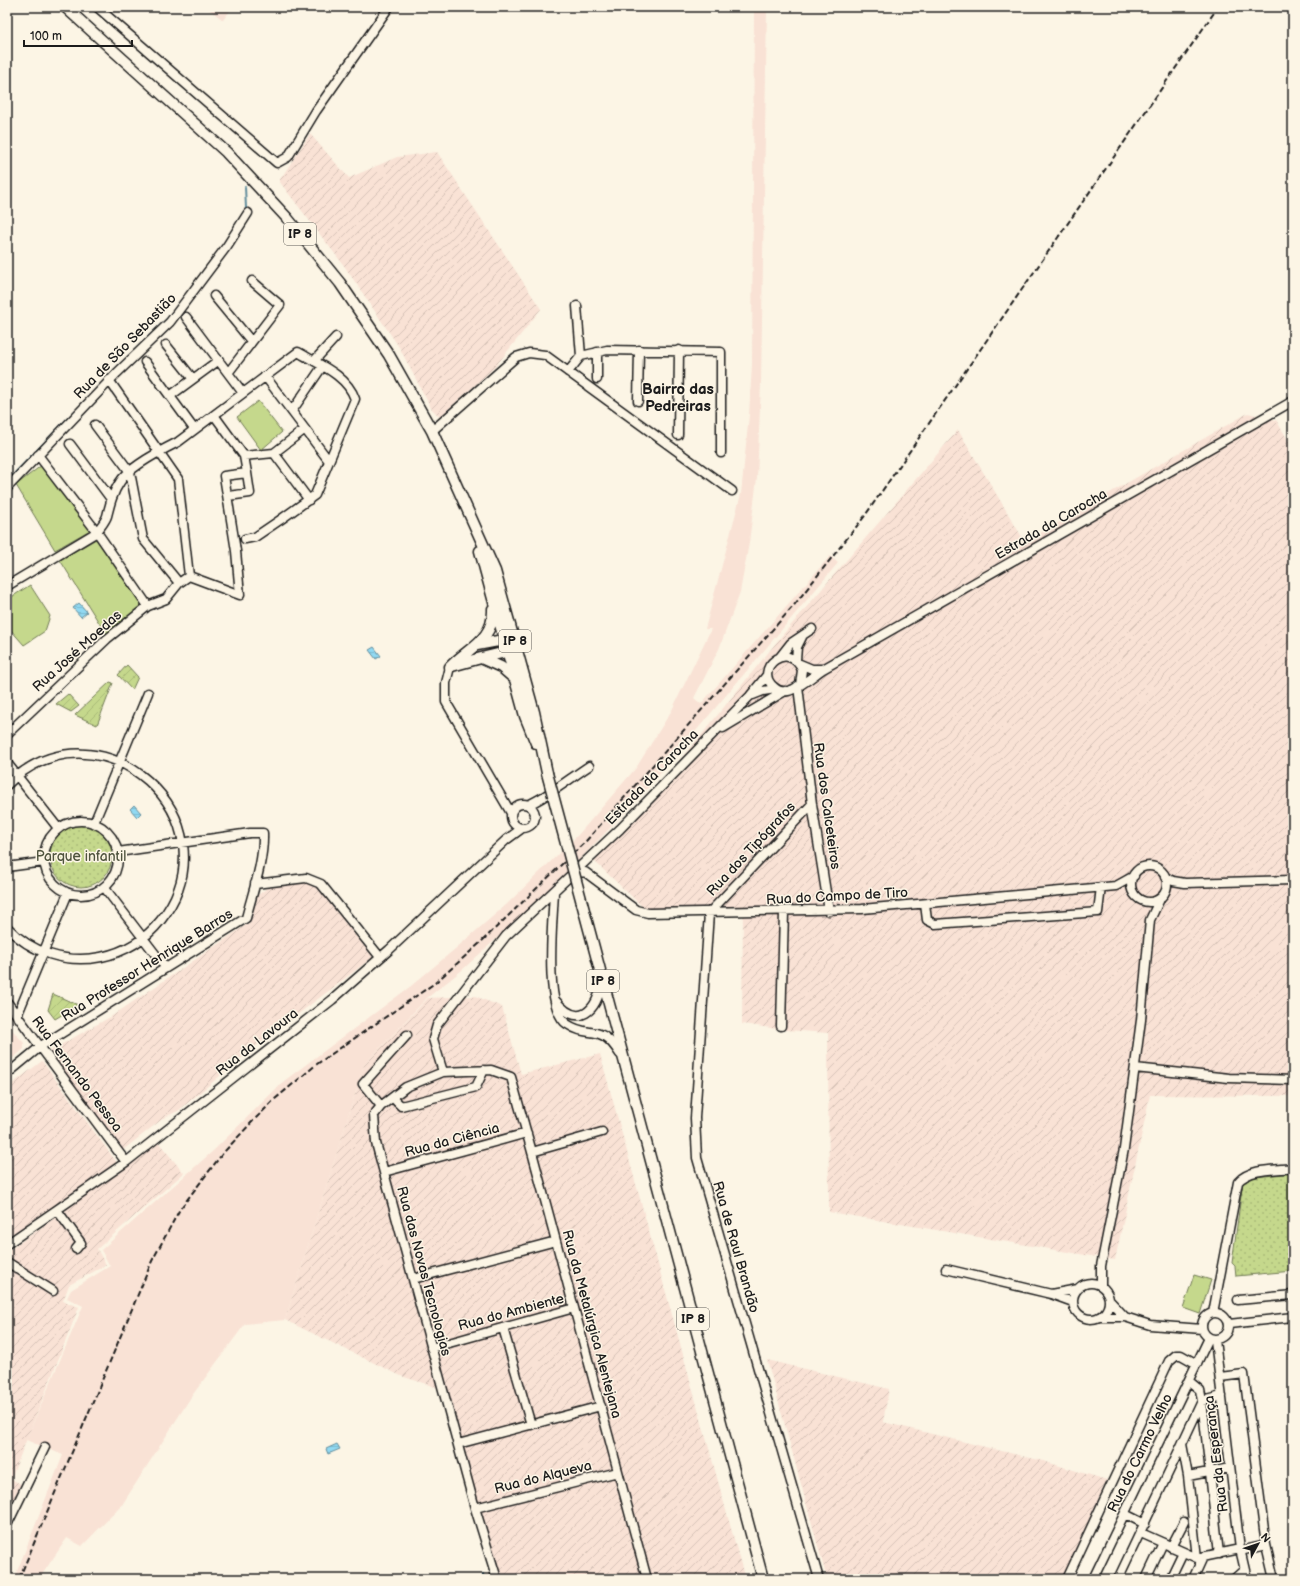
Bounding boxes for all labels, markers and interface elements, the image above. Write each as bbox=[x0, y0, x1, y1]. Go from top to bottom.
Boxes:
scale bar bbox=[24, 22, 132, 48]
text: 100 m bbox=[30, 29, 62, 44]
road number: IP 8 bbox=[284, 223, 316, 245]
street label: Rua de São Sebastião bbox=[70, 290, 180, 402]
district label: Bairro das Pedreiras bbox=[642, 380, 714, 416]
street label: Estrada da Carocha bbox=[992, 485, 1110, 563]
street label: Rua José Moedas bbox=[29, 606, 125, 695]
road number: IP 8 bbox=[499, 630, 531, 652]
street label: Estrada da Carocha bbox=[602, 726, 702, 828]
street label: Rua dos Calceteiros bbox=[810, 741, 844, 871]
street label: Rua dos Tipógrafos bbox=[703, 798, 799, 900]
park label: Parque infantil bbox=[36, 848, 126, 865]
street label: Rua do Campo de Tiro bbox=[766, 884, 908, 908]
street label: Rua Professor Henrique Barros bbox=[58, 905, 236, 1025]
road number: IP 8 bbox=[587, 970, 619, 992]
street label: Rua da Lavoura bbox=[213, 1005, 302, 1079]
street label: Rua Fernando Pessoa bbox=[28, 1013, 126, 1135]
street label: Rua da Ciência bbox=[403, 1119, 501, 1161]
street label: Rua de Raul Brandão bbox=[709, 1179, 763, 1315]
street label: Rua das Novas Tecnologias bbox=[393, 1184, 455, 1358]
street label: Rua da Metalúrgica Alentejana bbox=[559, 1228, 625, 1420]
street label: Rua do Ambiente bbox=[456, 1290, 566, 1334]
road number: IP 8 bbox=[677, 1308, 709, 1330]
street label: Rua do Carmo Velho bbox=[1104, 1391, 1176, 1515]
street label: Rua da Esperança bbox=[1200, 1394, 1232, 1513]
street label: Rua do Alqueva bbox=[493, 1457, 593, 1497]
north arrow bbox=[1238, 1524, 1278, 1564]
text: N bbox=[1258, 1531, 1273, 1545]

